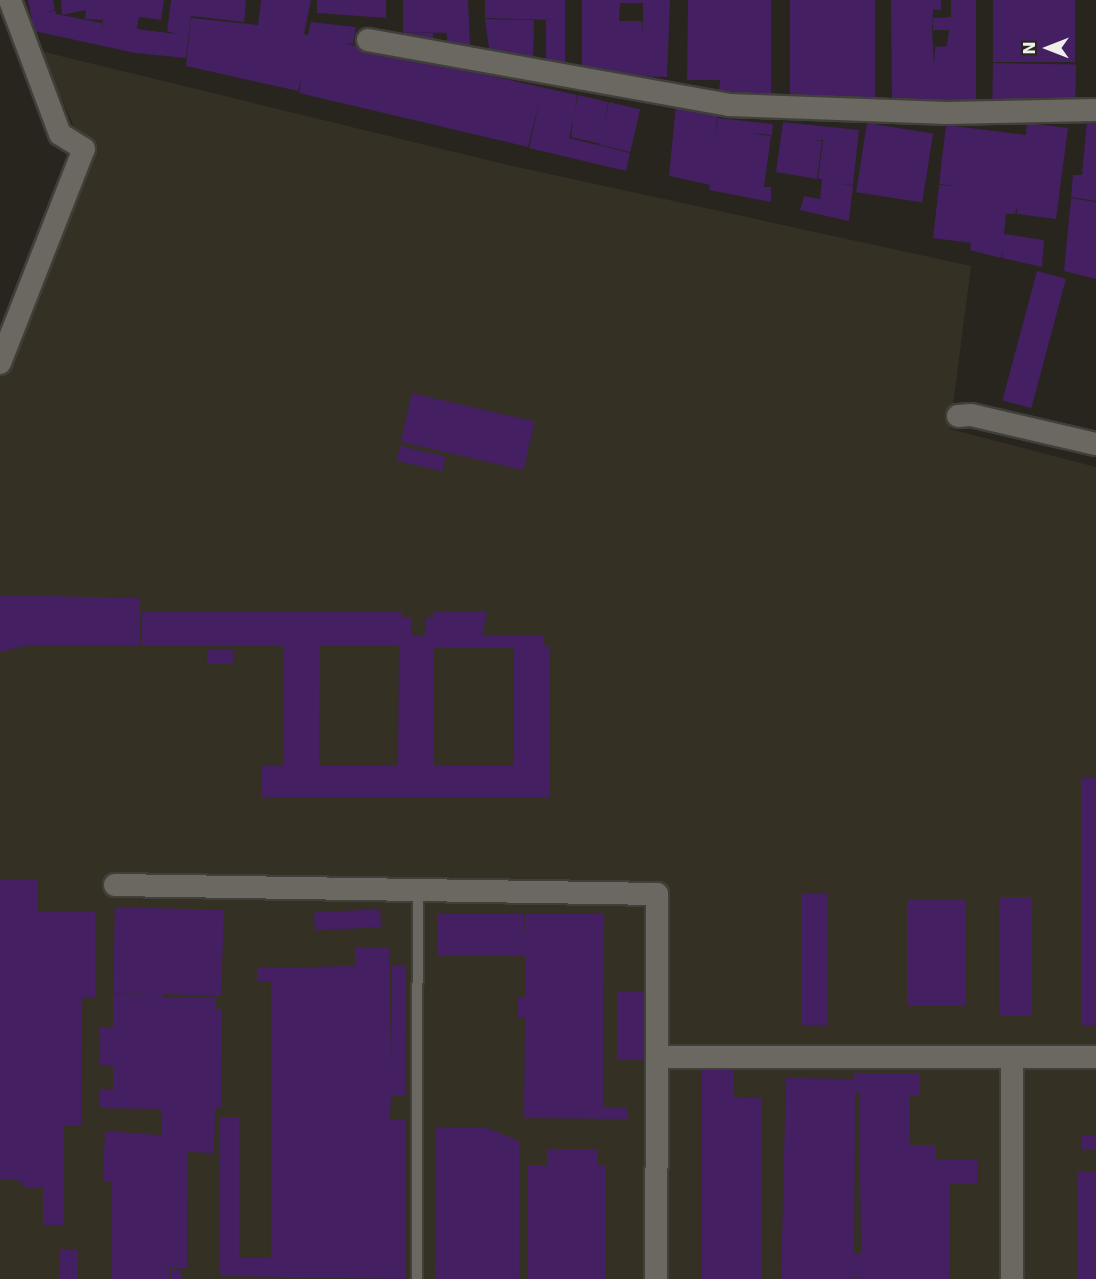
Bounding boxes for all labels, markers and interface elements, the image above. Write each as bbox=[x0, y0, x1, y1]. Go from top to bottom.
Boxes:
north arrow bbox=[1018, 18, 1078, 78]
text: N bbox=[1020, 41, 1039, 55]

